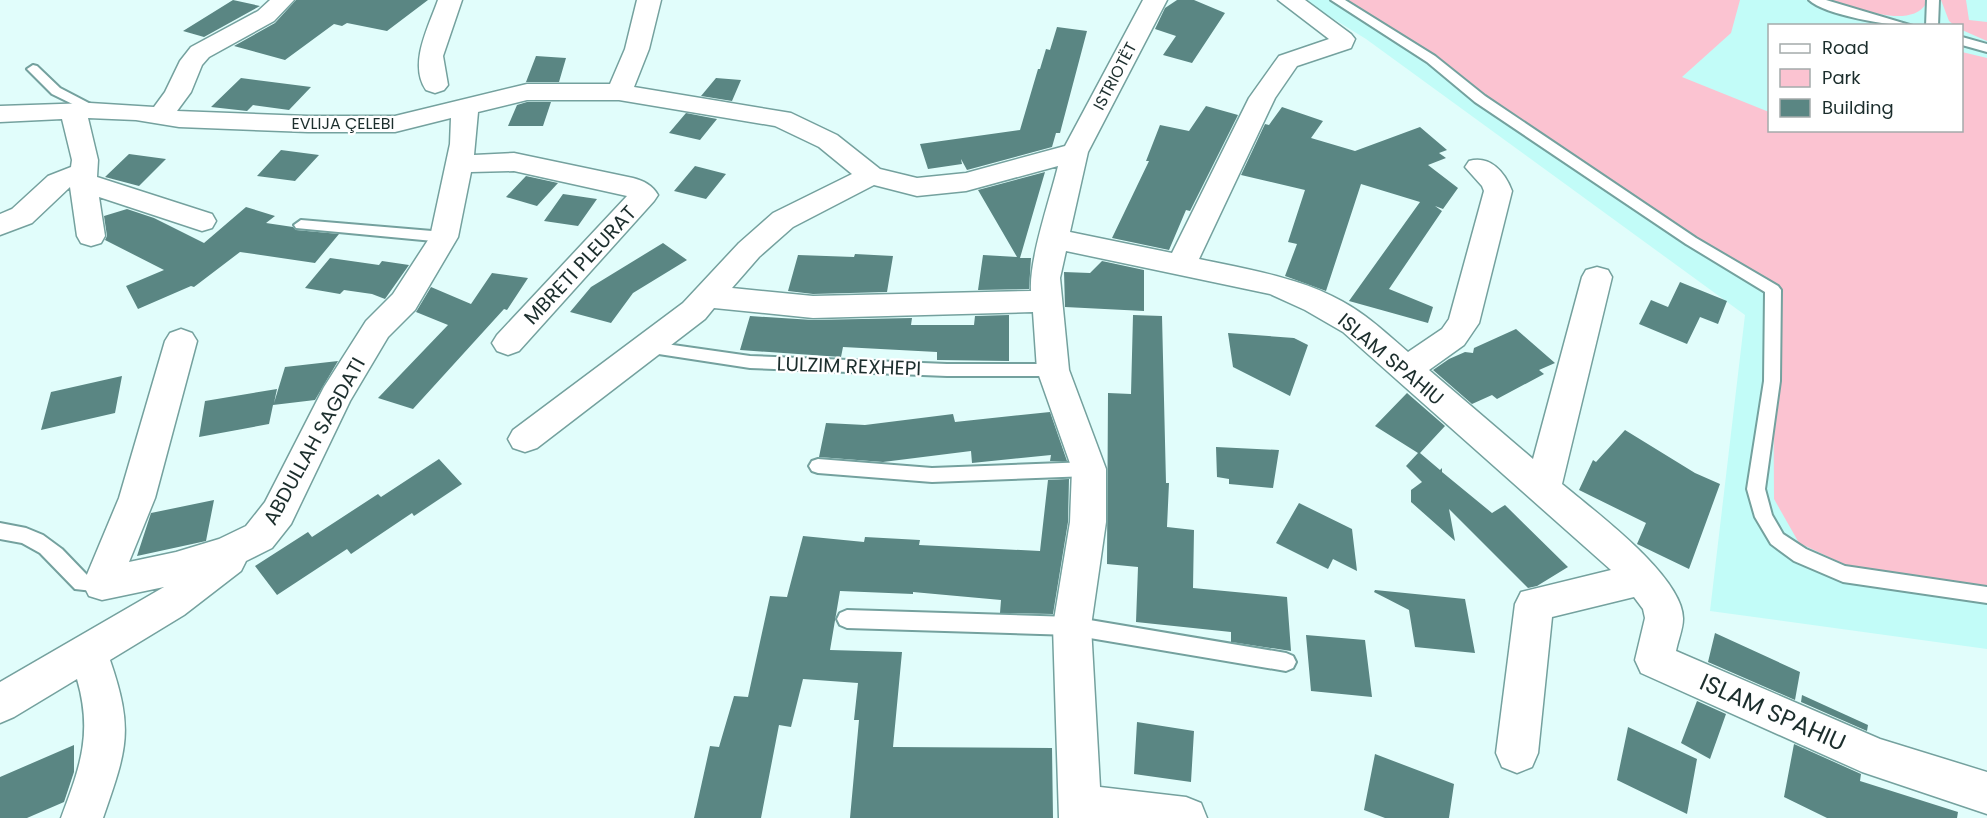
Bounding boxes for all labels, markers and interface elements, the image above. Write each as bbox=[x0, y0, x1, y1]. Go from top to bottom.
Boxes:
legend bbox=[1768, 24, 1963, 132]
text: Road bbox=[1822, 35, 1869, 60]
street label: ISTRIOTËT bbox=[1088, 38, 1143, 114]
text: Park bbox=[1822, 65, 1861, 90]
text: Building bbox=[1822, 95, 1894, 120]
street label: EVLIJA ÇELEBI bbox=[292, 112, 394, 135]
street label: MBRETI PLEURAT bbox=[517, 199, 643, 331]
street label: ISLAM SPAHIU bbox=[1332, 306, 1450, 412]
street label: LULZIM REXHEPI bbox=[776, 349, 922, 383]
street label: ABDULLAH SAGDATI bbox=[256, 352, 372, 530]
street label: ISLAM SPAHIU bbox=[1695, 665, 1851, 759]

